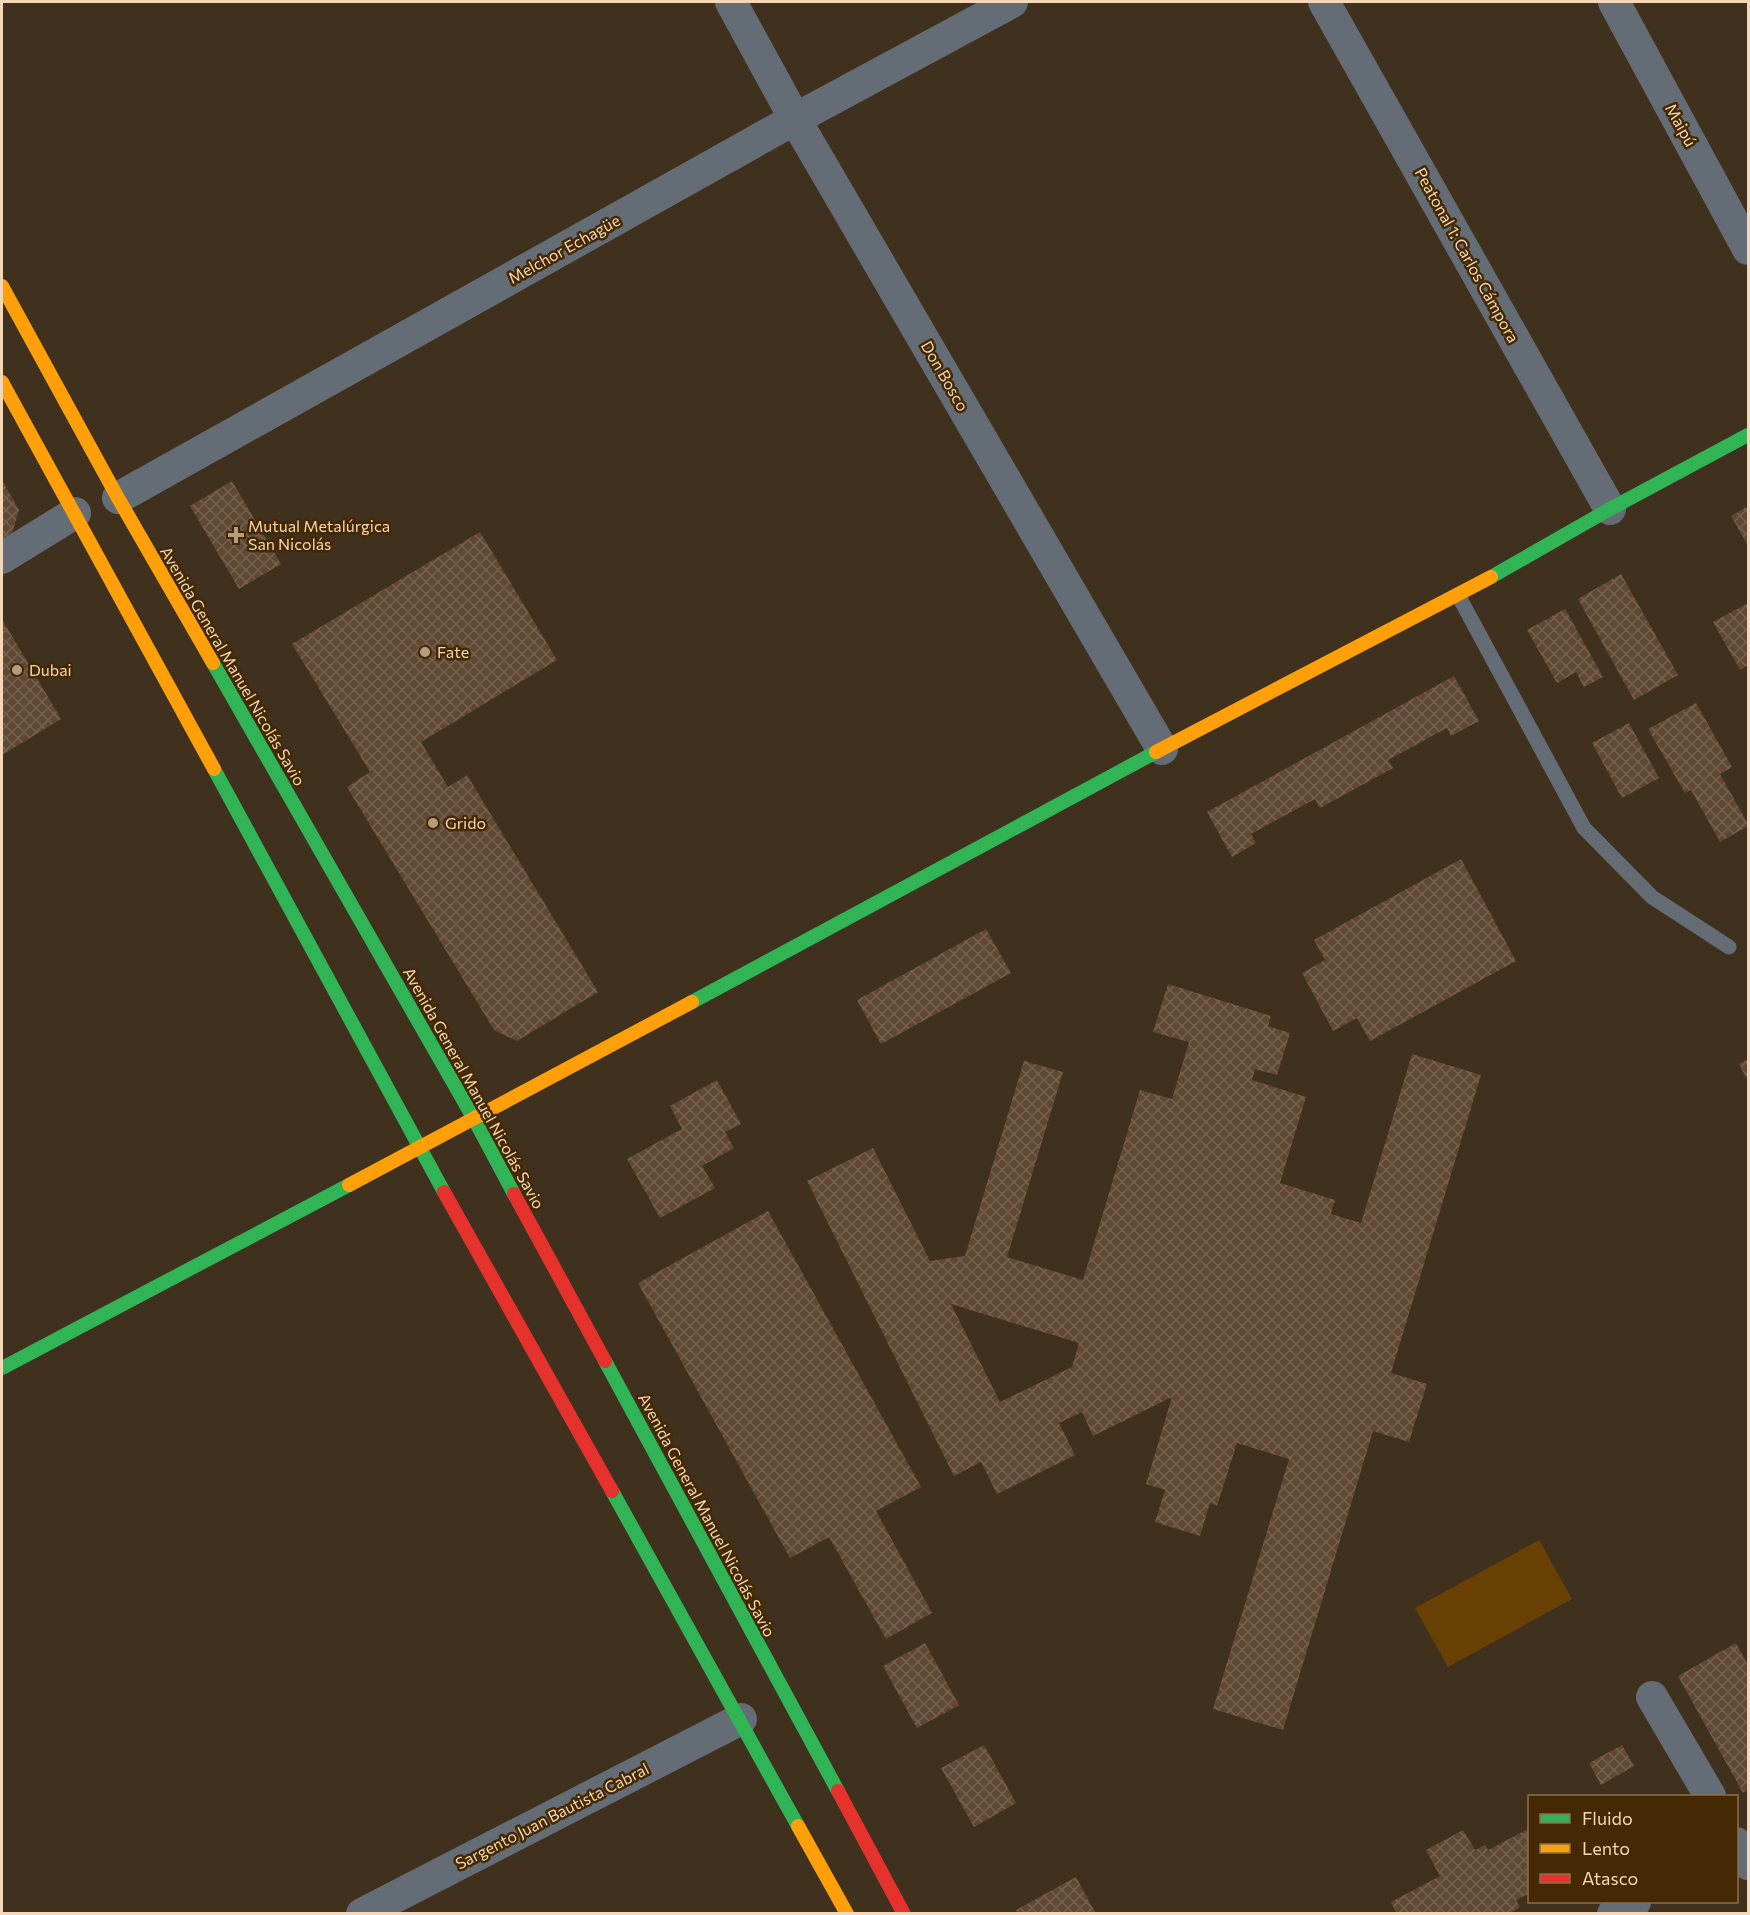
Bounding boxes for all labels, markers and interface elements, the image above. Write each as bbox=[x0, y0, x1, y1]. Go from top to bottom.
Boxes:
street label: Maipú bbox=[1662, 100, 1701, 150]
street label: Peatonal 1: Carlos Cámpora bbox=[1411, 164, 1524, 346]
street label: Melchor Echagüe bbox=[505, 210, 623, 287]
street label: Don Bosco bbox=[918, 337, 973, 414]
place label: Mutual Metalúrgica San Nicolás bbox=[248, 516, 390, 553]
marker: Mutual Metalúrgica San Nicolás bbox=[229, 528, 243, 542]
street label: Avenida General Manuel Nicolás Savio bbox=[157, 543, 310, 789]
place label: Fate bbox=[437, 642, 469, 661]
marker: Fate bbox=[418, 645, 432, 659]
place label: Dubai bbox=[29, 660, 72, 679]
marker: Dubai bbox=[10, 663, 24, 677]
place label: Grido bbox=[445, 813, 486, 832]
marker: Grido bbox=[426, 816, 440, 830]
street label: Avenida General Manuel Nicolás Savio bbox=[400, 964, 549, 1212]
street label: Avenida General Manuel Nicolás Savio bbox=[635, 1390, 780, 1640]
street label: Sargento Juan Bautista Cabral bbox=[452, 1758, 652, 1873]
legend bbox=[1528, 1795, 1738, 1903]
text: Fluido bbox=[1582, 1807, 1633, 1829]
text: Lento bbox=[1582, 1837, 1630, 1859]
text: Atasco bbox=[1582, 1867, 1638, 1889]

